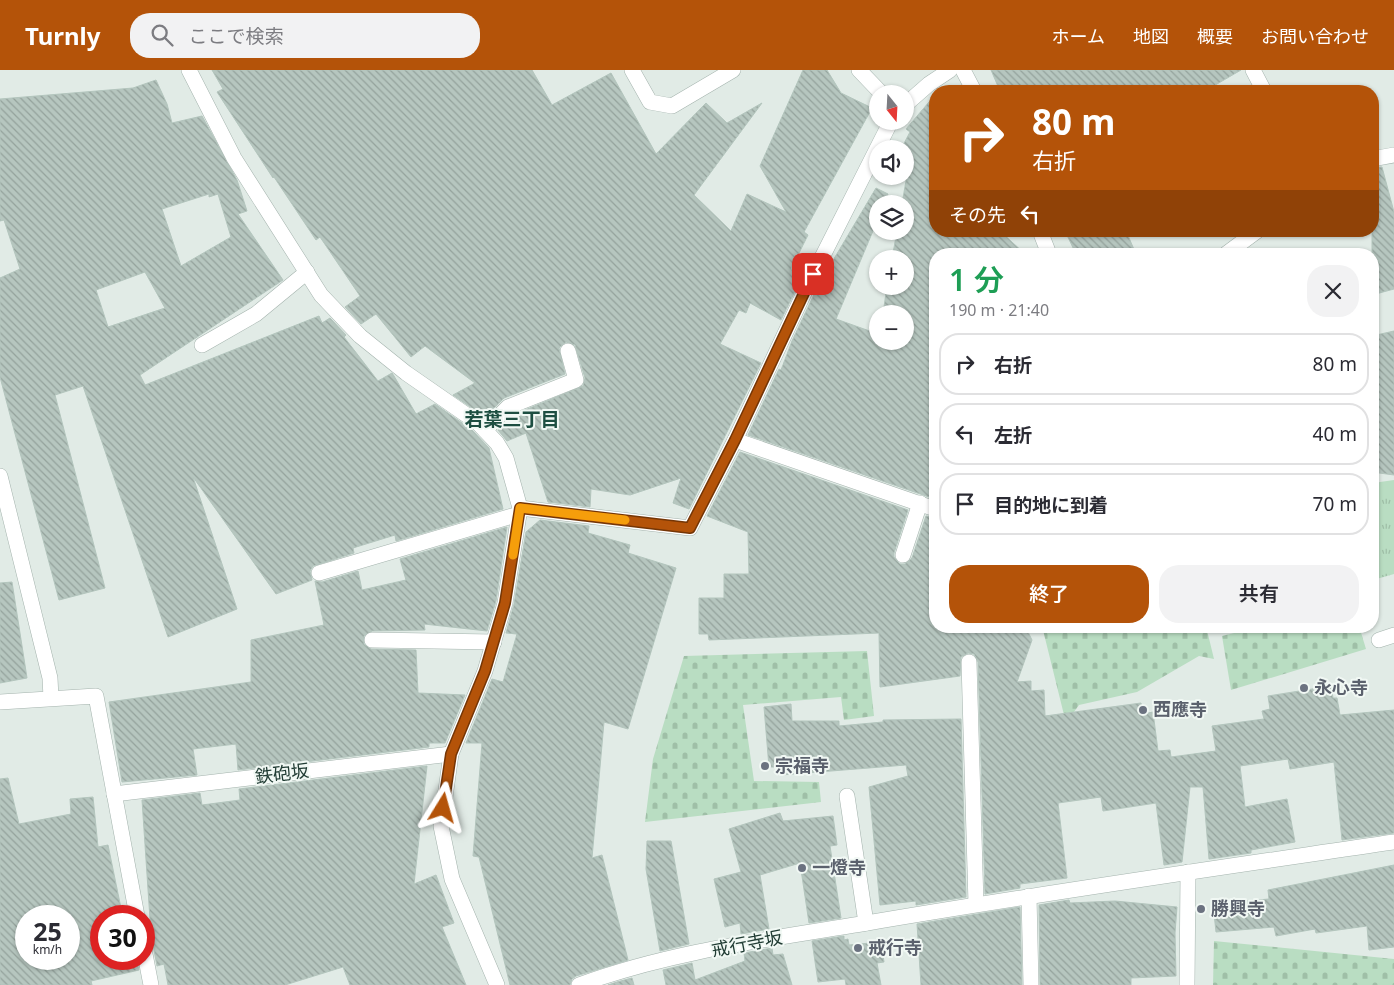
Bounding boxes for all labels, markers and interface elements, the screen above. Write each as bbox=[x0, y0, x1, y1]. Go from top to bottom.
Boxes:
search box bbox=[130, 13, 480, 58]
text: Turnly bbox=[25, 19, 100, 52]
icon: search bbox=[148, 21, 176, 49]
text: ここで検索 bbox=[188, 23, 283, 49]
text: ホーム bbox=[1052, 24, 1105, 48]
text: 地図 bbox=[1133, 24, 1169, 48]
text: 概要 bbox=[1197, 24, 1233, 48]
text: お問い合わせ bbox=[1261, 24, 1369, 48]
north arrow bbox=[869, 85, 914, 130]
map controls bbox=[869, 85, 914, 350]
text: 80 m bbox=[1032, 98, 1115, 145]
icon: right bbox=[949, 105, 1014, 170]
button: sound bbox=[869, 140, 914, 185]
text: 右折 bbox=[1032, 145, 1076, 175]
button: layers bbox=[869, 195, 914, 240]
icon: left bbox=[1016, 200, 1044, 228]
text: その先 bbox=[949, 202, 1006, 228]
button: + bbox=[869, 250, 914, 295]
pin bbox=[792, 253, 834, 295]
text: 1 分 bbox=[949, 259, 1004, 300]
icon: arrive bbox=[799, 260, 827, 288]
button: close bbox=[1307, 265, 1359, 317]
text: 190 m · 21:40 bbox=[949, 299, 1049, 321]
button: − bbox=[869, 305, 914, 350]
icon: right bbox=[951, 350, 979, 378]
text: 80 m bbox=[1313, 351, 1357, 377]
text: 右折 bbox=[994, 352, 1032, 378]
district label: 若葉三丁目 bbox=[464, 406, 560, 432]
icon: left bbox=[951, 420, 979, 448]
text: 40 m bbox=[1313, 421, 1357, 447]
text: 左折 bbox=[994, 422, 1032, 448]
icon: arrive bbox=[951, 490, 979, 518]
text: 70 m bbox=[1313, 491, 1357, 517]
text: 目的地に到着 bbox=[994, 492, 1108, 518]
button: 終了 bbox=[949, 565, 1149, 623]
button: 共有 bbox=[1159, 565, 1359, 623]
place label: 永心寺 bbox=[1314, 675, 1368, 699]
marker: 永心寺 bbox=[1298, 682, 1310, 694]
place label: 西應寺 bbox=[1153, 697, 1207, 721]
marker: 西應寺 bbox=[1137, 704, 1149, 716]
place label: 宗福寺 bbox=[775, 753, 829, 777]
street label: 鉄砲坂 bbox=[254, 758, 310, 788]
marker: 宗福寺 bbox=[759, 760, 771, 772]
position arrow bbox=[416, 781, 468, 833]
place label: 一燈寺 bbox=[812, 855, 866, 879]
marker: 一燈寺 bbox=[796, 862, 808, 874]
place label: 勝興寺 bbox=[1211, 896, 1265, 920]
marker: 勝興寺 bbox=[1195, 903, 1207, 915]
speed limit sign: 30 bbox=[90, 905, 155, 970]
text: 25 bbox=[33, 914, 62, 948]
street label: 戒行寺坂 bbox=[709, 924, 784, 962]
place label: 戒行寺 bbox=[868, 935, 922, 959]
text: km/h bbox=[33, 941, 62, 958]
marker: 戒行寺 bbox=[852, 942, 864, 954]

